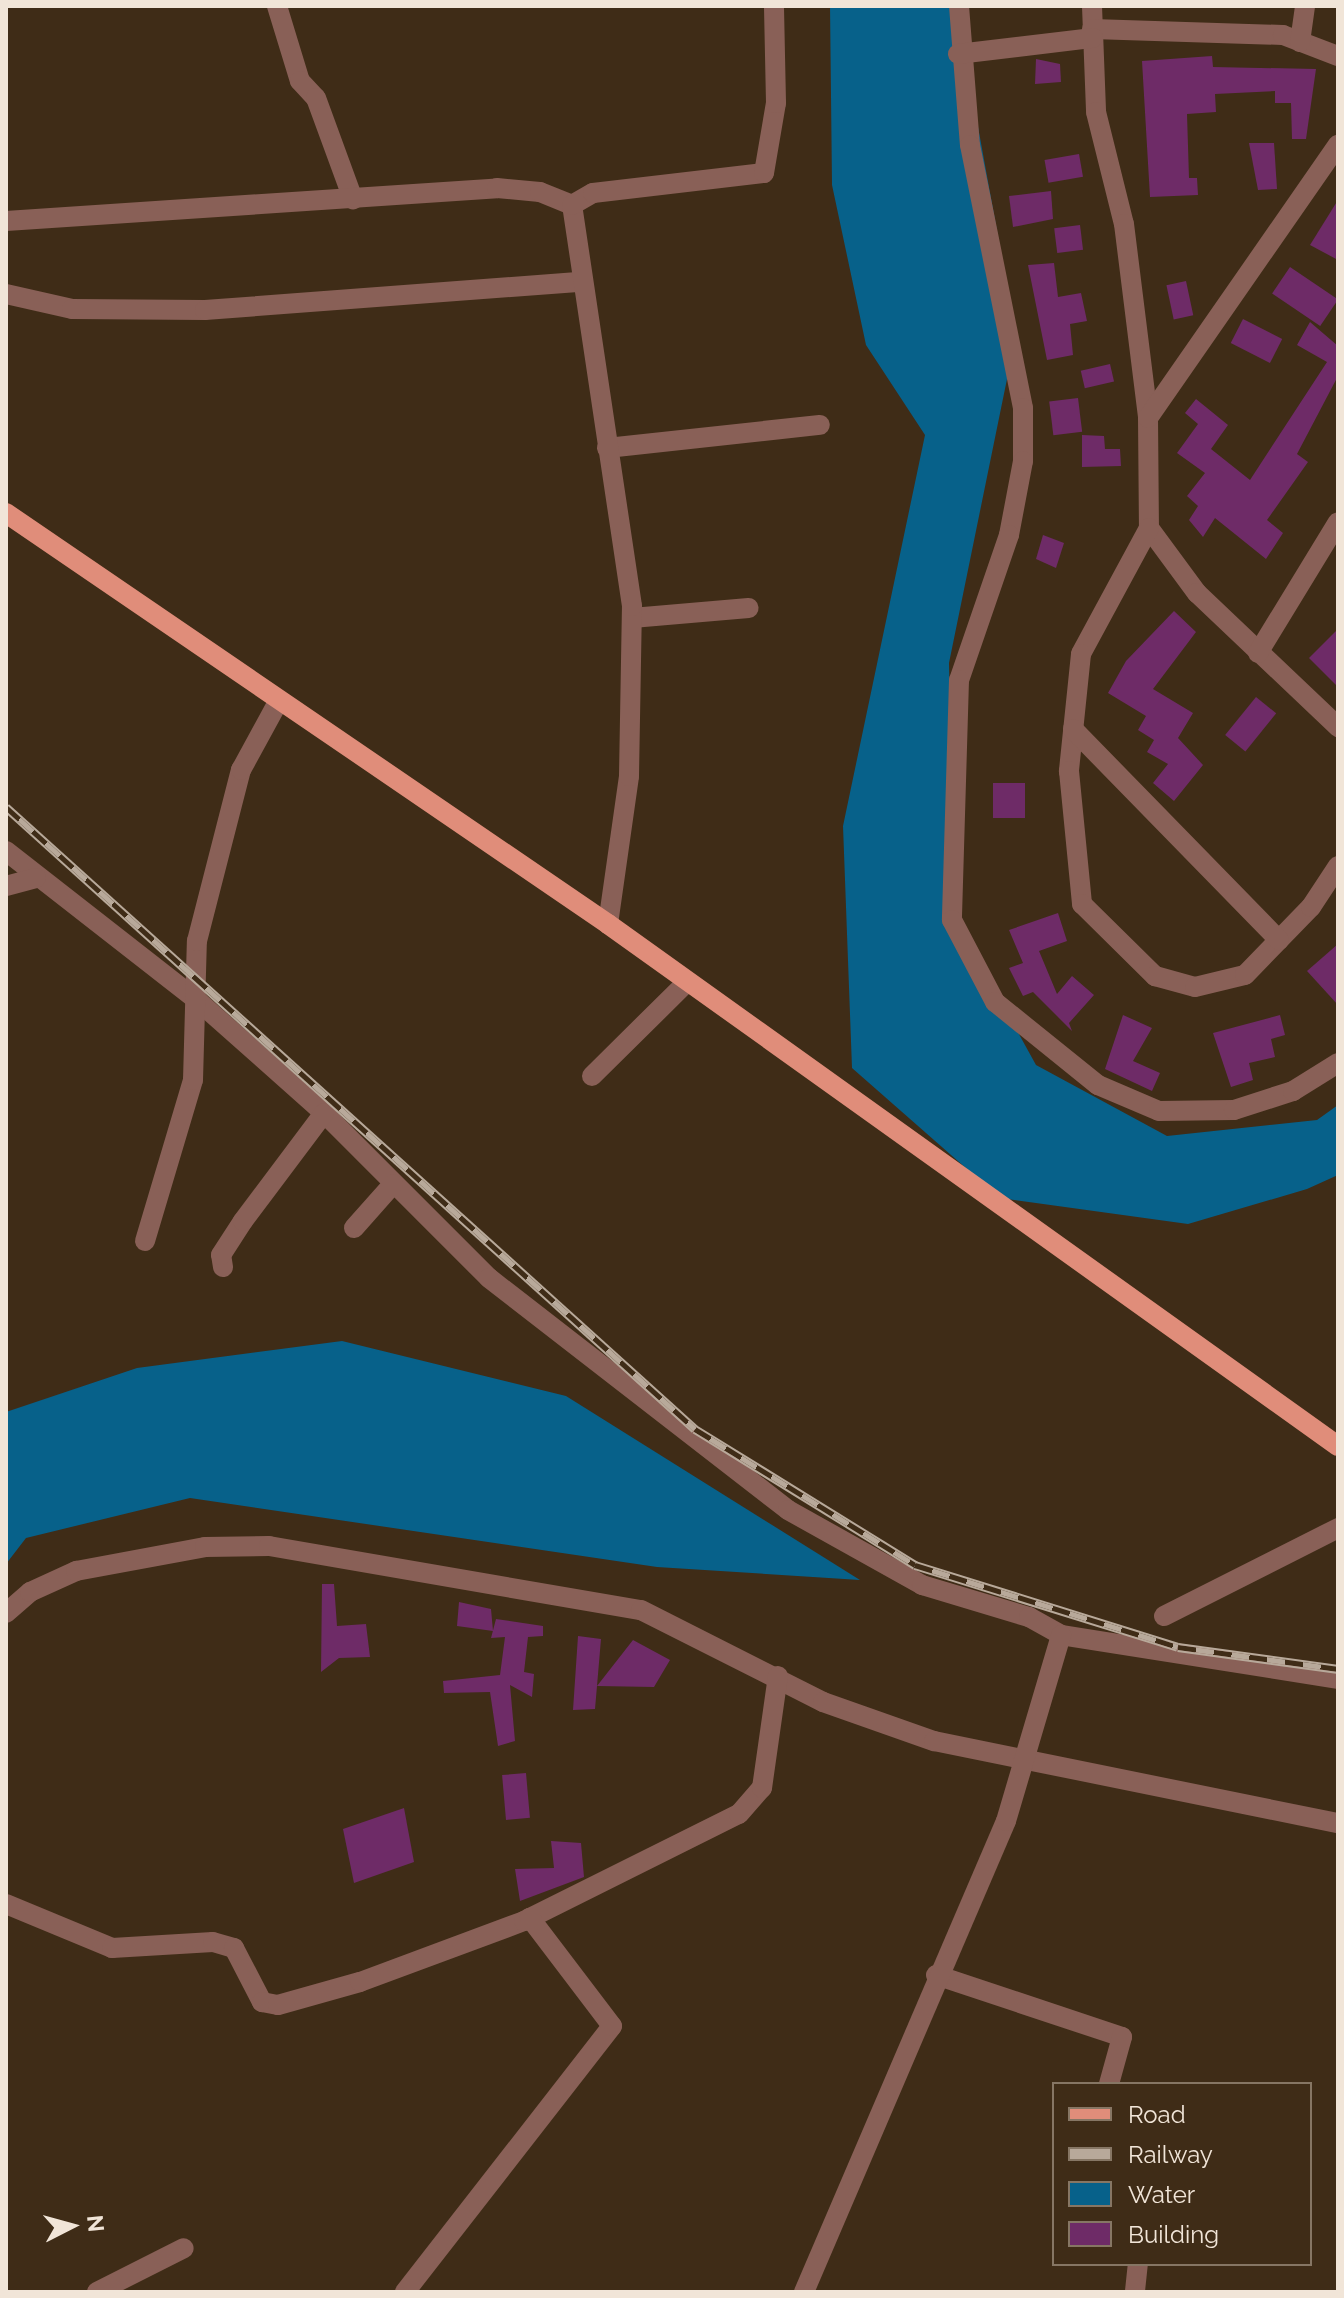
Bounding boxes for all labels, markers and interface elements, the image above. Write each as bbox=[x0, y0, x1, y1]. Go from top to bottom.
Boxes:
legend bbox=[1052, 2082, 1312, 2266]
text: Road bbox=[1128, 2100, 1186, 2129]
text: Railway bbox=[1128, 2140, 1213, 2169]
text: Water bbox=[1128, 2180, 1195, 2209]
north arrow bbox=[32, 2186, 112, 2266]
text: N bbox=[82, 2214, 110, 2233]
text: Building bbox=[1128, 2220, 1219, 2249]

